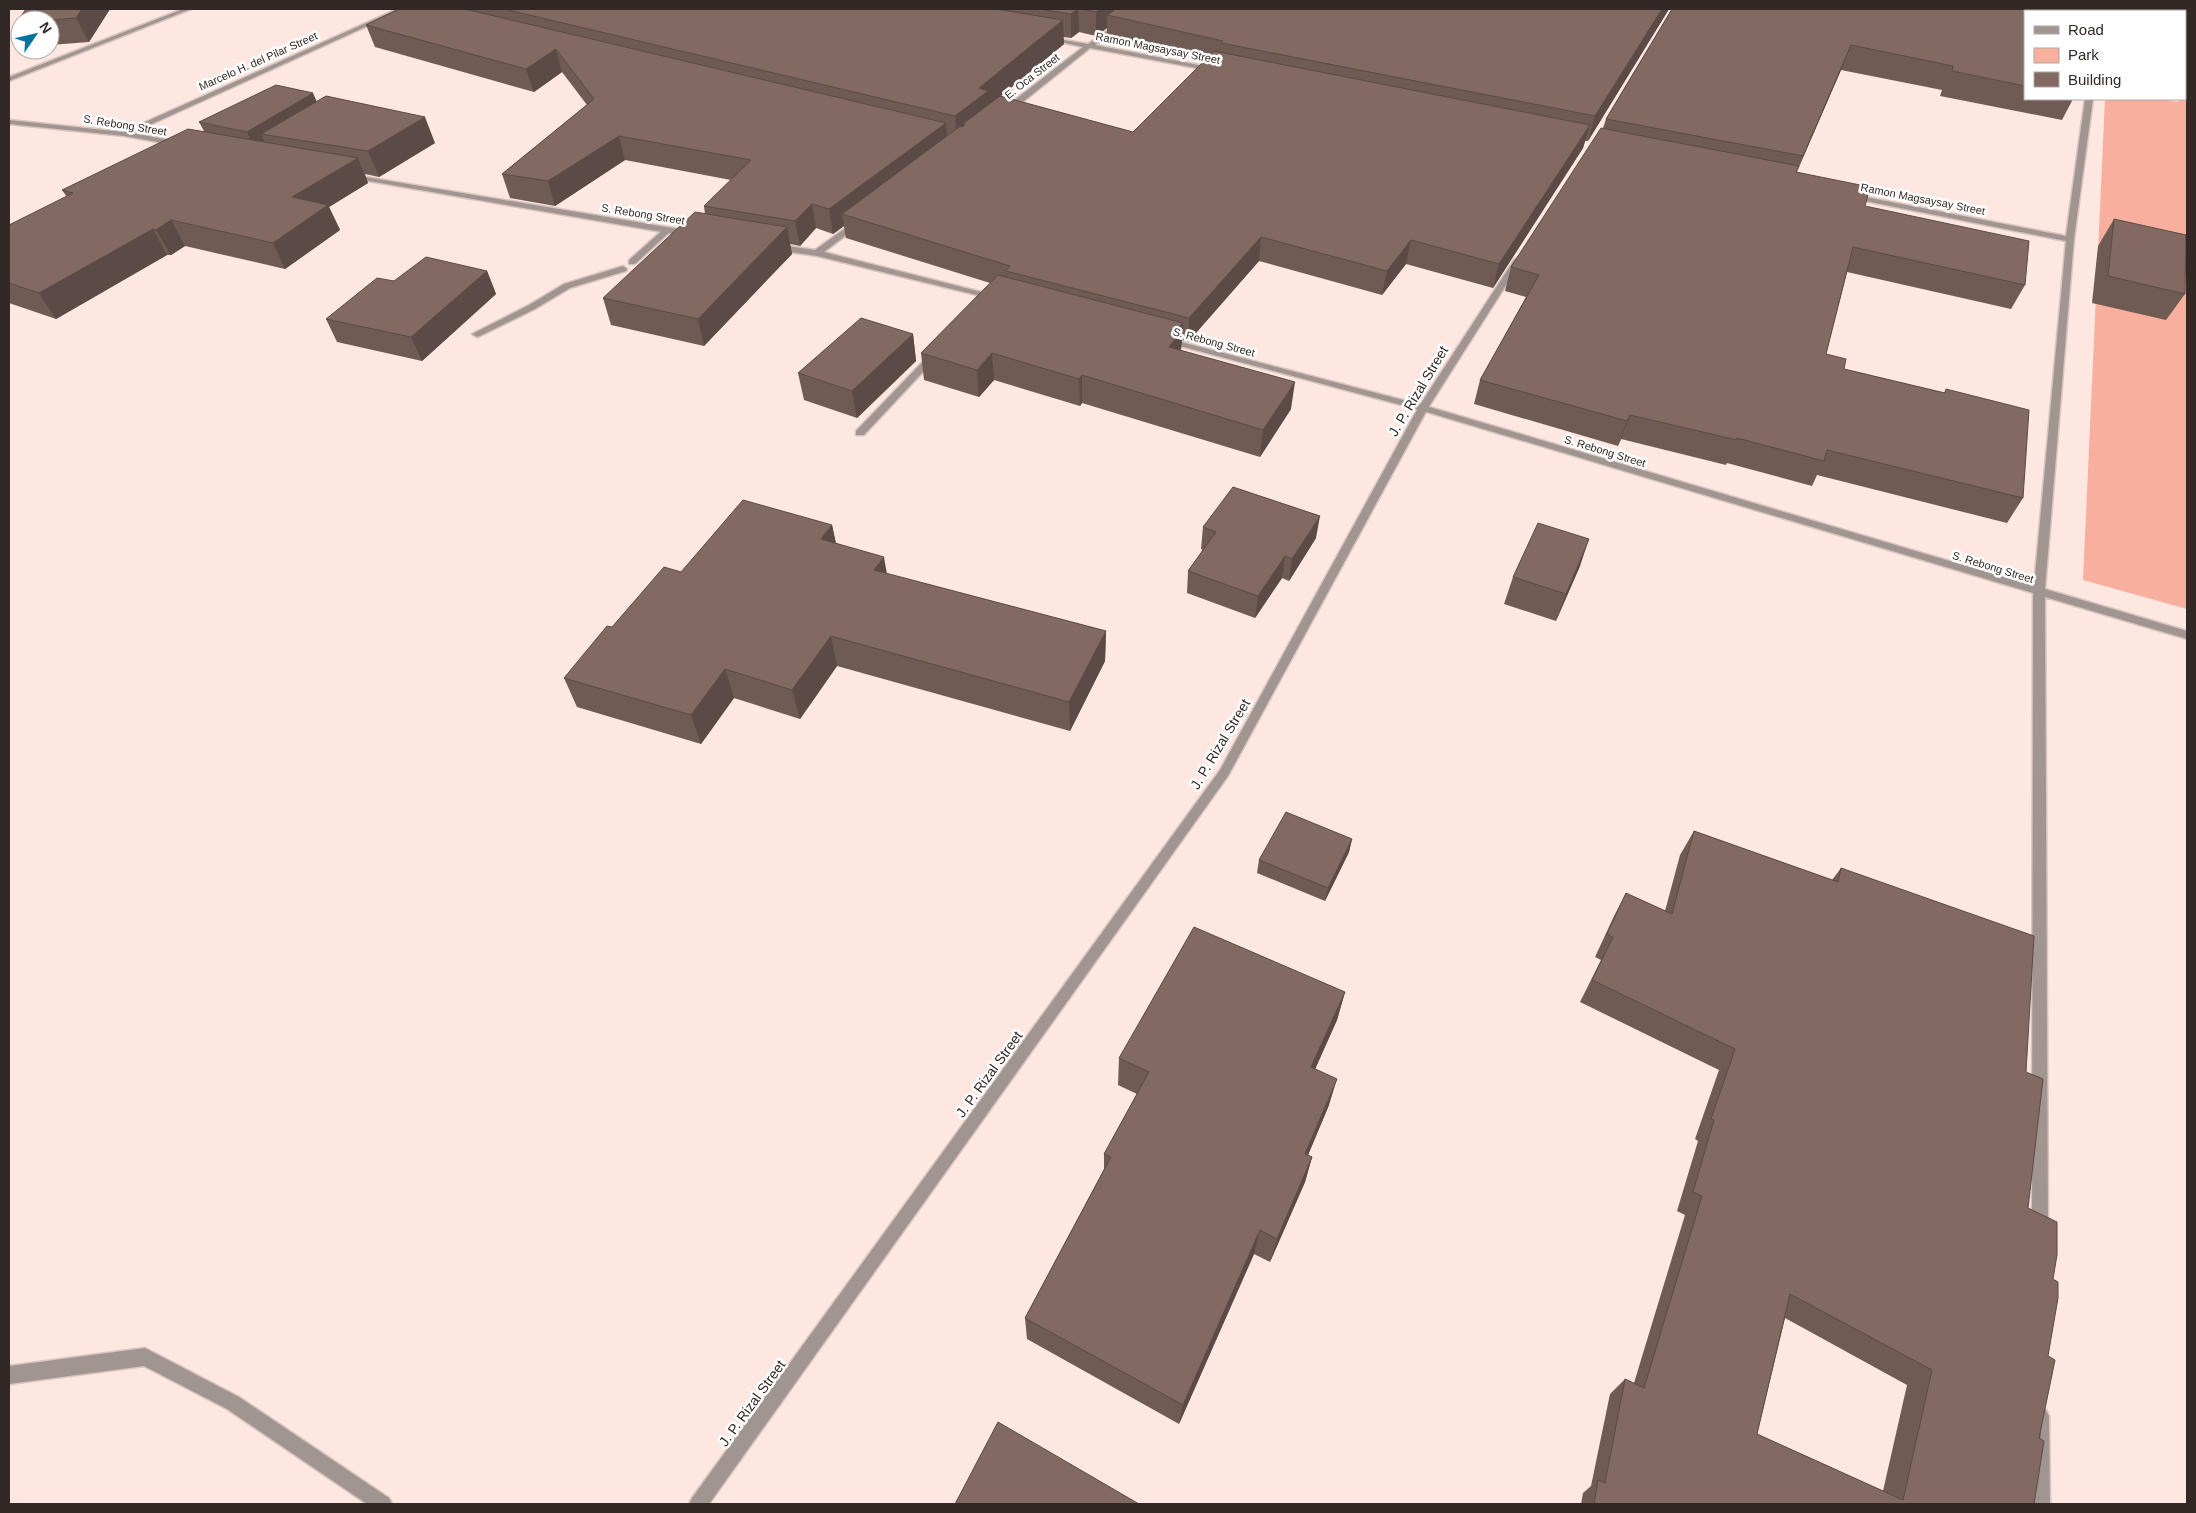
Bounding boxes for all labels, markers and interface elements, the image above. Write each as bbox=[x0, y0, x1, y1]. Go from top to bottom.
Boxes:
north arrow bbox=[10, 10, 60, 60]
legend bbox=[2024, 10, 2186, 100]
text: N bbox=[36, 19, 55, 36]
text: Road bbox=[2068, 21, 2104, 38]
street label: Marcelo H. del Pilar Street bbox=[197, 29, 319, 93]
street label: Ramon Magsaysay Street bbox=[1095, 30, 1221, 66]
text: Park bbox=[2068, 46, 2099, 63]
street label: E. Oca Street bbox=[1002, 51, 1062, 101]
text: Building bbox=[2068, 71, 2121, 88]
street label: S. Rebong Street bbox=[82, 112, 168, 138]
street label: Ramon Magsaysay Street bbox=[1860, 181, 1986, 217]
street label: S. Rebong Street bbox=[600, 201, 686, 227]
street label: S. Rebong Street bbox=[1172, 325, 1256, 359]
street label: J. P. Rizal Street bbox=[1385, 343, 1451, 439]
street label: S. Rebong Street bbox=[1563, 433, 1647, 469]
street label: S. Rebong Street bbox=[1951, 549, 2035, 585]
street label: J. P. Rizal Street bbox=[1187, 696, 1253, 792]
street label: J. P. Rizal Street bbox=[952, 1028, 1026, 1120]
street label: J. P. Rizal Street bbox=[715, 1357, 789, 1449]

